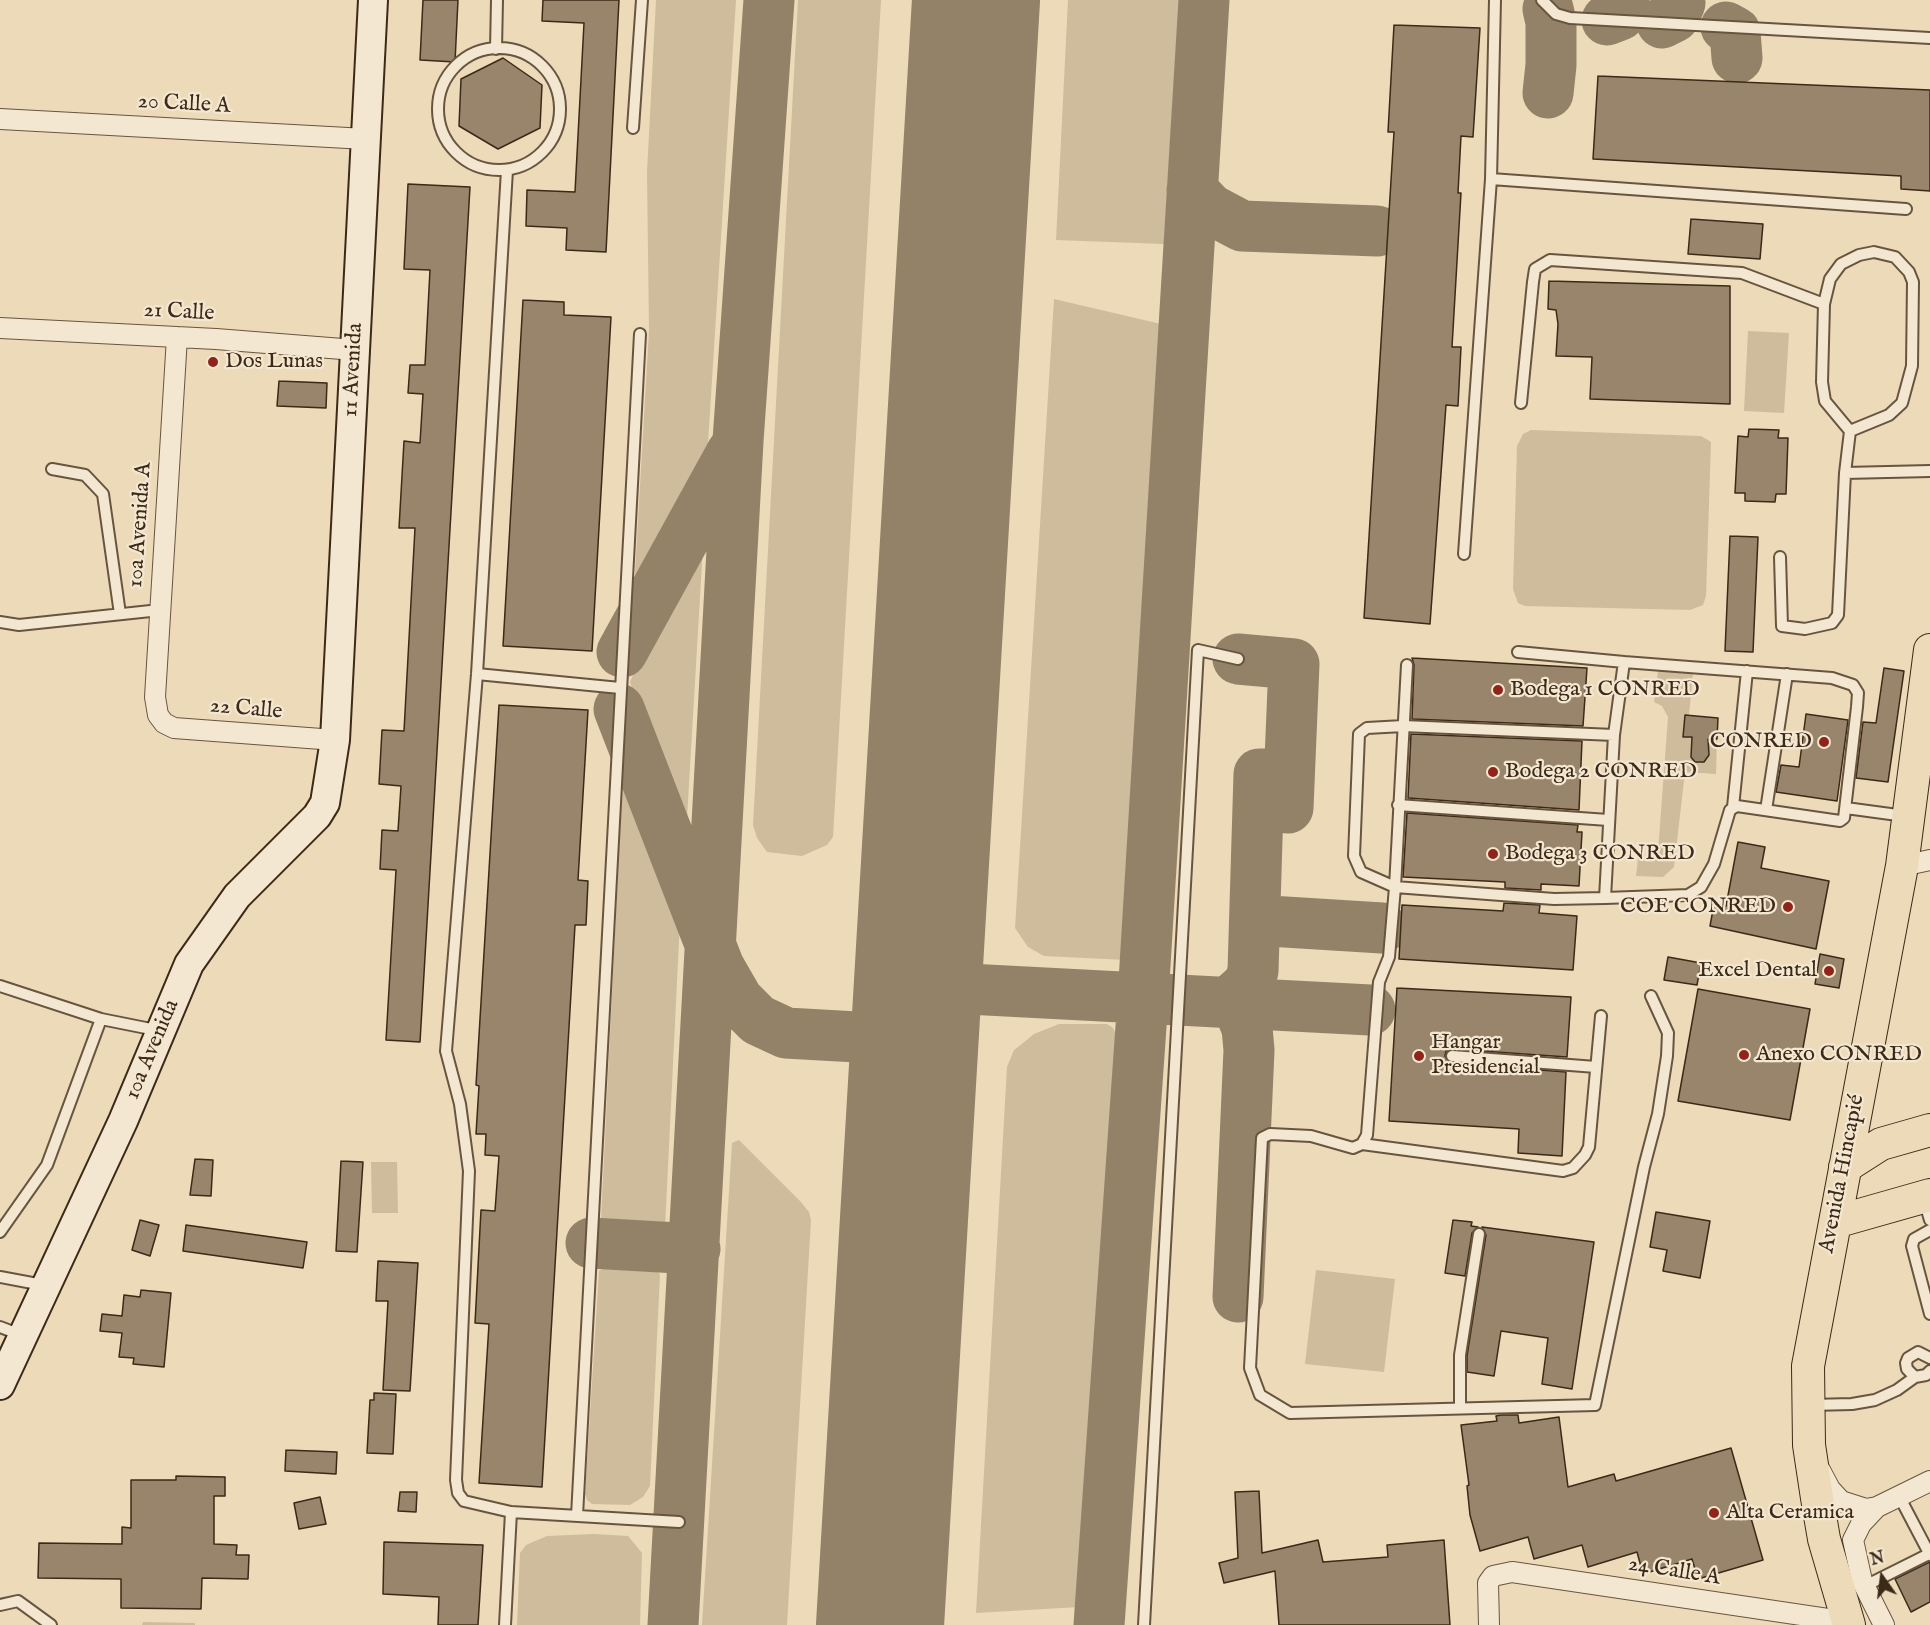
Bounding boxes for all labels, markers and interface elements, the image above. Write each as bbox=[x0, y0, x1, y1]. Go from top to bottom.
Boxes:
street label: 20 Calle A bbox=[137, 89, 231, 121]
street label: 21 Calle bbox=[143, 298, 215, 328]
street label: 11 Avenida bbox=[338, 322, 370, 418]
place label: Dos Lunas bbox=[225, 349, 323, 375]
marker: Dos Lunas bbox=[206, 355, 220, 369]
street label: 10a Avenida A bbox=[123, 461, 159, 589]
place label: Bodega 1 CONRED bbox=[1510, 677, 1700, 703]
marker: Bodega 1 CONRED bbox=[1491, 683, 1505, 697]
street label: 22 Calle bbox=[209, 694, 283, 726]
place label: CONRED bbox=[1710, 729, 1812, 755]
marker: CONRED bbox=[1817, 735, 1831, 749]
place label: Bodega 2 CONRED bbox=[1505, 759, 1697, 785]
marker: Bodega 2 CONRED bbox=[1486, 765, 1500, 779]
place label: Bodega 3 CONRED bbox=[1505, 841, 1695, 867]
marker: Bodega 3 CONRED bbox=[1486, 847, 1500, 861]
place label: COE CONRED bbox=[1620, 894, 1776, 920]
marker: COE CONRED bbox=[1781, 900, 1795, 914]
place label: Excel Dental bbox=[1698, 958, 1817, 984]
marker: Excel Dental bbox=[1822, 964, 1836, 978]
street label: 10a Avenida bbox=[120, 996, 186, 1104]
place label: Hangar Presidencial bbox=[1431, 1030, 1540, 1082]
place label: Anexo CONRED bbox=[1756, 1042, 1922, 1068]
marker: Anexo CONRED bbox=[1737, 1048, 1751, 1062]
marker: Hangar Presidencial bbox=[1412, 1049, 1426, 1063]
street label: Avenida Hincapié bbox=[1815, 1093, 1871, 1255]
place label: Alta Ceramica bbox=[1726, 1500, 1854, 1526]
marker: Alta Ceramica bbox=[1707, 1506, 1721, 1520]
north arrow bbox=[1852, 1547, 1912, 1607]
text: N bbox=[1869, 1548, 1887, 1571]
street label: 24 Calle A bbox=[1626, 1552, 1722, 1592]

